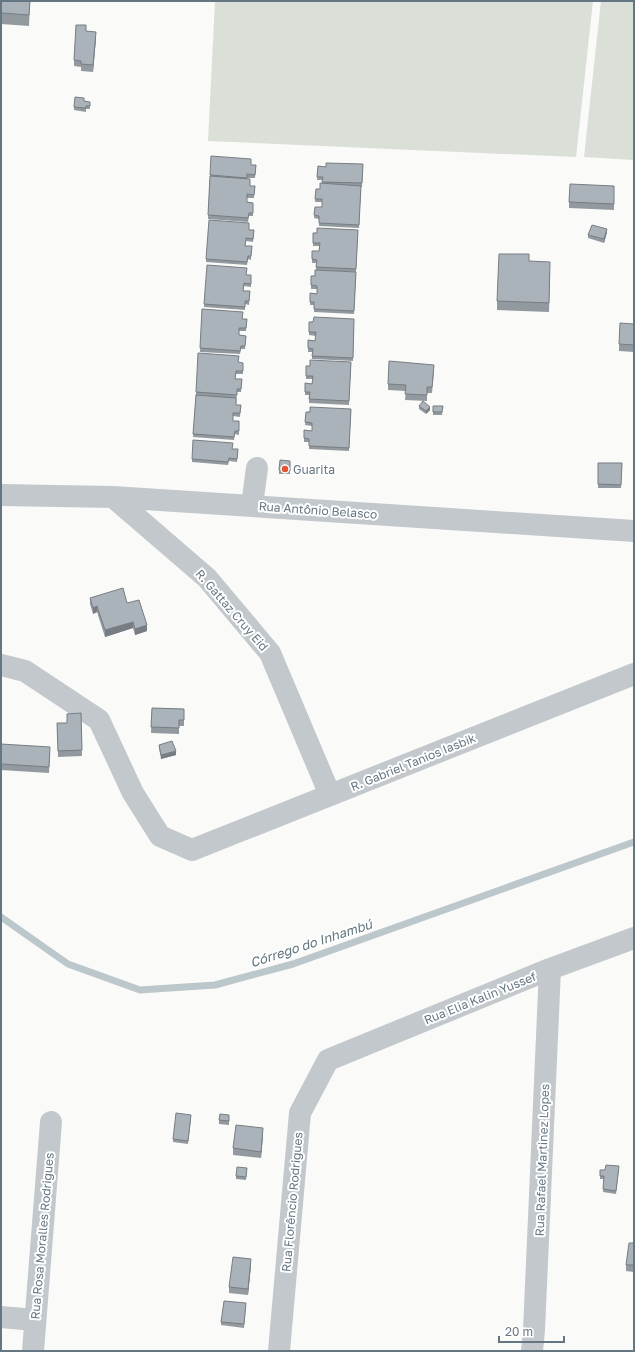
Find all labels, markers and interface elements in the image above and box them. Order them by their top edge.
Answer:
place label: Guarita [293,462,335,477]
marker: Guarita [280,464,290,474]
street label: Rua Antônio Belasco [258,498,378,522]
street label: R. Gattaz Cruy Eid [193,566,271,654]
street label: R. Gabriel Tanios Iasbik [348,730,478,794]
water label: Córrego do Inhambú [248,915,375,970]
street label: Rua Elia Kalin Yussef [422,968,539,1027]
street label: Rua Rafael Martinez Lopes [532,1083,552,1237]
street label: Rua Florêncio Rodrigues [278,1131,306,1273]
street label: Rua Rosa Moralles Rodrigues [27,1152,57,1320]
scale bar [499,1318,564,1344]
text: 20 m [505,1324,533,1339]

